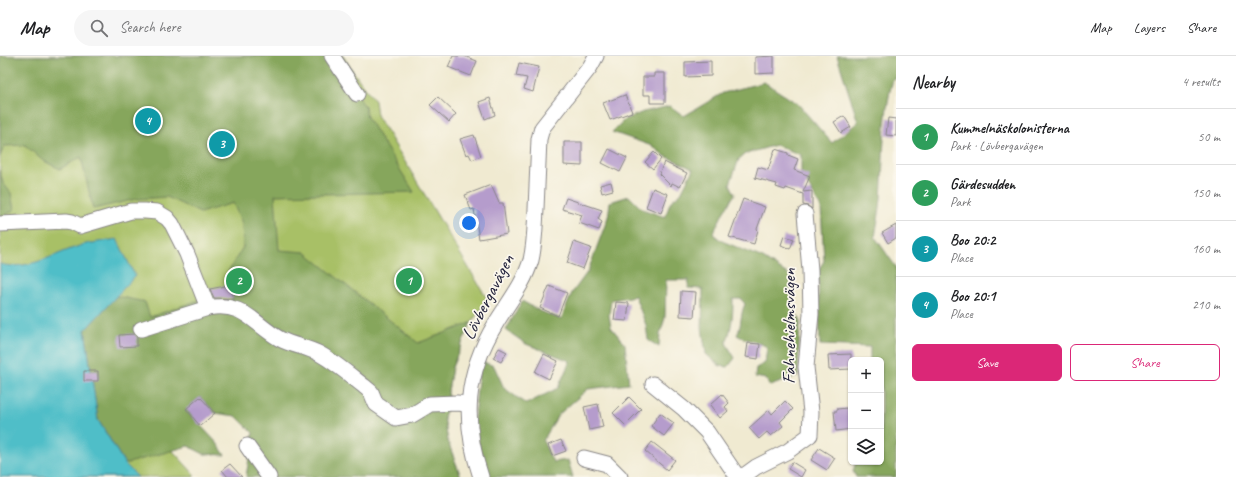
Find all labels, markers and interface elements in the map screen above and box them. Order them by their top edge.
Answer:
search box [74,10,354,46]
text: Map [20,16,50,40]
icon: search [88,17,110,39]
text: Search here [120,18,181,37]
text: Map [1090,19,1112,36]
text: Layers [1134,19,1165,36]
text: Share [1187,19,1216,36]
text: Nearby [912,72,955,93]
text: 4 results [1182,74,1220,90]
pin: 4 [135,106,161,136]
text: Kummelnäskolonisterna [950,119,1069,138]
pin: 3 [209,129,235,159]
text: 1 [922,129,928,145]
text: 50 m [1198,129,1220,145]
text: Park · Lövbergavägen [950,138,1043,154]
text: Gärdesudden [950,175,1015,194]
text: 2 [922,185,928,201]
text: 150 m [1192,185,1220,201]
text: Park [950,194,971,210]
your location [459,213,479,233]
text: Boo 20:2 [950,231,996,250]
text: 3 [922,241,928,257]
text: 160 m [1192,241,1220,257]
street label: Lövbergavägen [456,250,520,344]
text: Place [950,250,973,266]
pin: 2 [226,266,252,296]
pin: 1 [396,266,422,296]
street label: Fahnehielmsvägen [777,268,801,384]
text: Boo 20:1 [950,287,996,306]
text: 4 [922,297,928,313]
text: 210 m [1192,297,1220,313]
text: Place [950,306,973,322]
button: Save [912,344,1062,381]
button: Share [1070,344,1220,381]
map controls [848,357,884,465]
button: + [848,357,884,393]
button: − [848,393,884,429]
button: layers [848,429,884,465]

